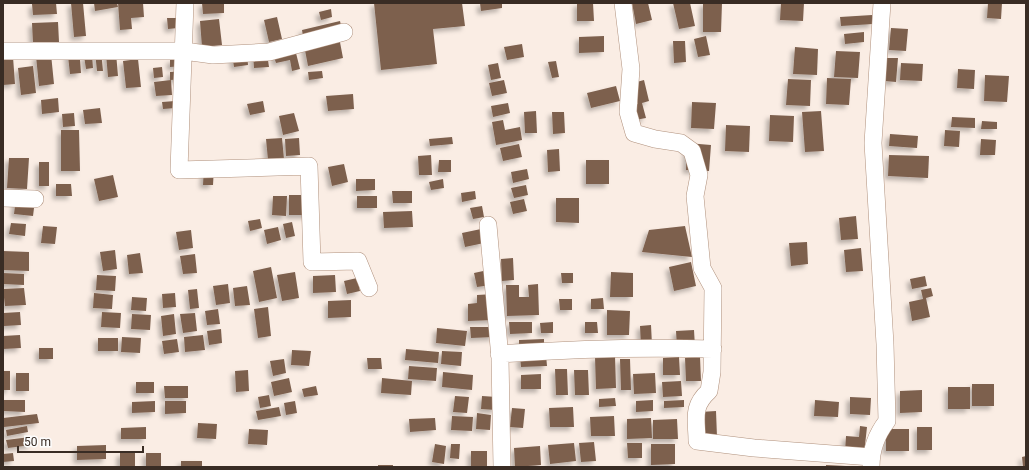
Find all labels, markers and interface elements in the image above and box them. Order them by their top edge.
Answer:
scale bar [18,428,143,454]
text: 50 m [24,435,51,449]

